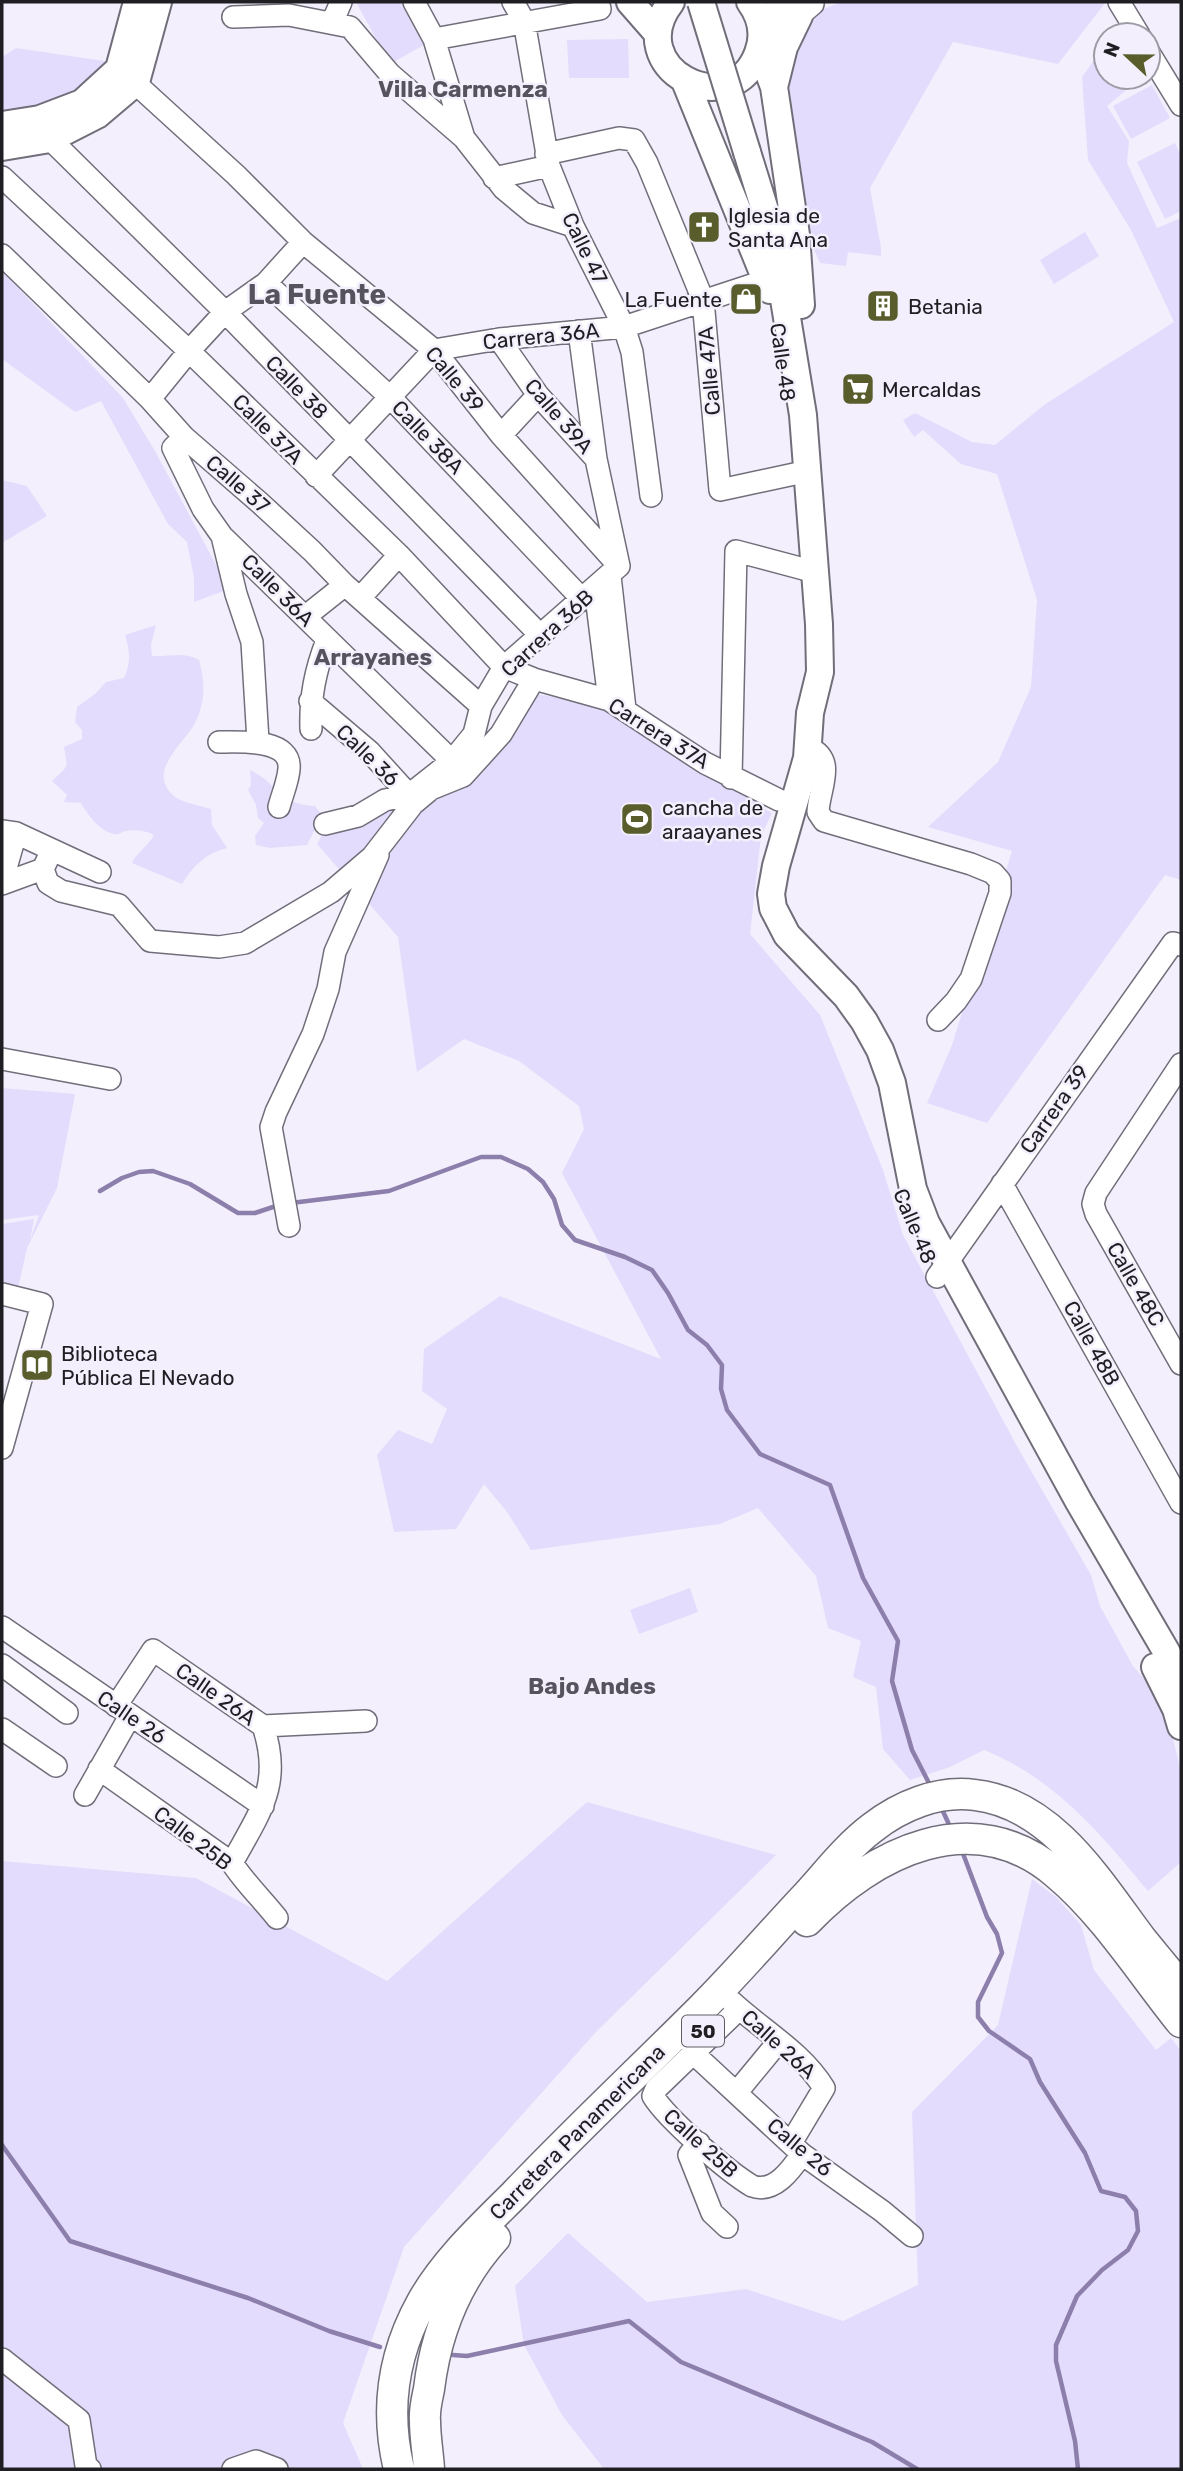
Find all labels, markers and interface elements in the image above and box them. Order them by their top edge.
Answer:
north arrow [1092,21,1162,91]
text: N [1098,39,1125,60]
district label: Villa Carmenza [378,75,548,103]
place label: Iglesia de Santa Ana [728,203,828,252]
street label: Calle 47 [557,208,613,288]
church icon: Iglesia de Santa Ana [685,208,723,246]
district label: La Fuente [248,278,386,311]
shop icon: La Fuente [727,280,765,318]
place label: La Fuente [624,287,722,312]
building icon: Betania [864,287,902,325]
place label: Betania [908,294,983,319]
street label: Carrera 36A [482,317,600,355]
street label: Calle 48 [765,321,801,403]
street label: Calle 47A [693,326,725,416]
street label: Calle 39 [420,341,490,417]
street label: Calle 38 [261,350,333,424]
supermarket icon: Mercaldas [839,370,877,408]
street label: Calle 39A [520,373,598,459]
place label: Mercaldas [882,377,981,402]
street label: Calle 37A [228,389,308,469]
street label: Calle 38A [387,395,469,479]
street label: Calle 37 [201,450,275,519]
street label: Calle 36A [237,549,319,631]
street label: Carrera 36B [496,584,598,682]
district label: Arrayanes [314,643,432,671]
street label: Carrera 37A [604,692,714,774]
street label: Calle 36 [331,719,405,791]
place label: cancha de araayanes [662,795,763,844]
sports icon: cancha de araayanes [618,800,656,838]
street label: Carrera 39 [1014,1060,1094,1158]
street label: Calle 48 [888,1185,942,1267]
street label: Calle 48C [1102,1237,1170,1331]
street label: Calle 48B [1058,1296,1126,1390]
place label: Biblioteca Pública El Nevado [61,1341,234,1390]
library icon: Biblioteca Pública El Nevado [18,1346,56,1384]
street label: Calle 26A [171,1657,261,1731]
district label: Bajo Andes [528,1672,656,1700]
street label: Calle 26 [93,1685,171,1749]
street label: Calle 25B [149,1800,237,1876]
street label: Calle 26A [737,2004,821,2084]
road number: 50 [682,2016,724,2047]
street label: Carretera Panamericana [484,2039,670,2225]
street label: Calle 25B [659,2103,743,2183]
street label: Calle 26 [762,2112,838,2182]

